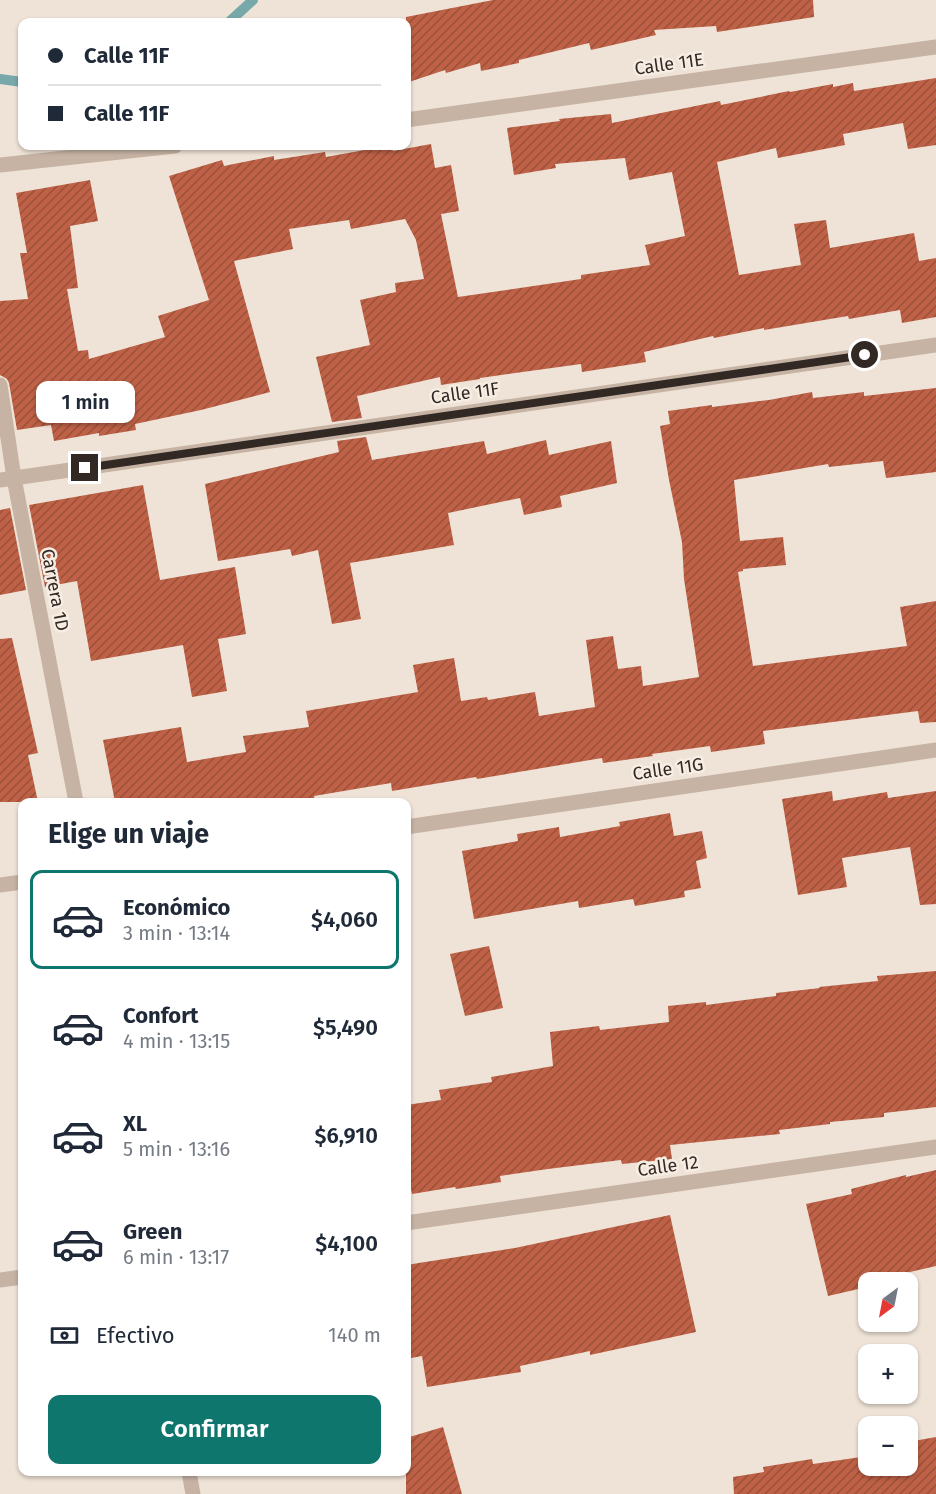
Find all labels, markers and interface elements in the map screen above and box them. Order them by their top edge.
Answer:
text: Calle 11F [84,42,169,69]
street label: Calle 11E [633,48,705,80]
text: Calle 11F [84,100,169,127]
route start [851,341,878,368]
street label: Calle 11F [429,377,501,409]
callout: 1 min [36,381,134,423]
text: 1 min [61,390,110,414]
route end [71,454,98,481]
street label: Carrera 1D [36,547,74,633]
street label: Calle 11G [631,753,705,785]
text: Elige un viaje [48,818,209,850]
icon: car [51,893,105,947]
text: Económico [123,894,230,921]
text: $4,060 [311,906,378,933]
text: 3 min · 13:14 [123,921,230,945]
icon: car [51,1001,105,1055]
text: Confort [123,1002,199,1029]
text: $5,490 [313,1014,378,1041]
text: 4 min · 13:15 [123,1029,230,1053]
icon: car [51,1109,105,1163]
text: XL [123,1110,147,1137]
text: $6,910 [315,1122,378,1149]
text: 5 min · 13:16 [123,1137,230,1161]
street label: Calle 12 [636,1151,700,1181]
icon: car [51,1217,105,1271]
text: Green [123,1218,182,1245]
text: $4,100 [315,1230,378,1257]
text: 6 min · 13:17 [123,1245,229,1269]
north arrow [858,1272,918,1332]
map controls [858,1272,918,1476]
icon: cash [48,1319,81,1352]
text: Efectivo [96,1322,175,1349]
text: 140 m [328,1323,381,1347]
button: + [858,1344,918,1404]
button: Confirmar [48,1395,381,1464]
button: − [858,1416,918,1476]

